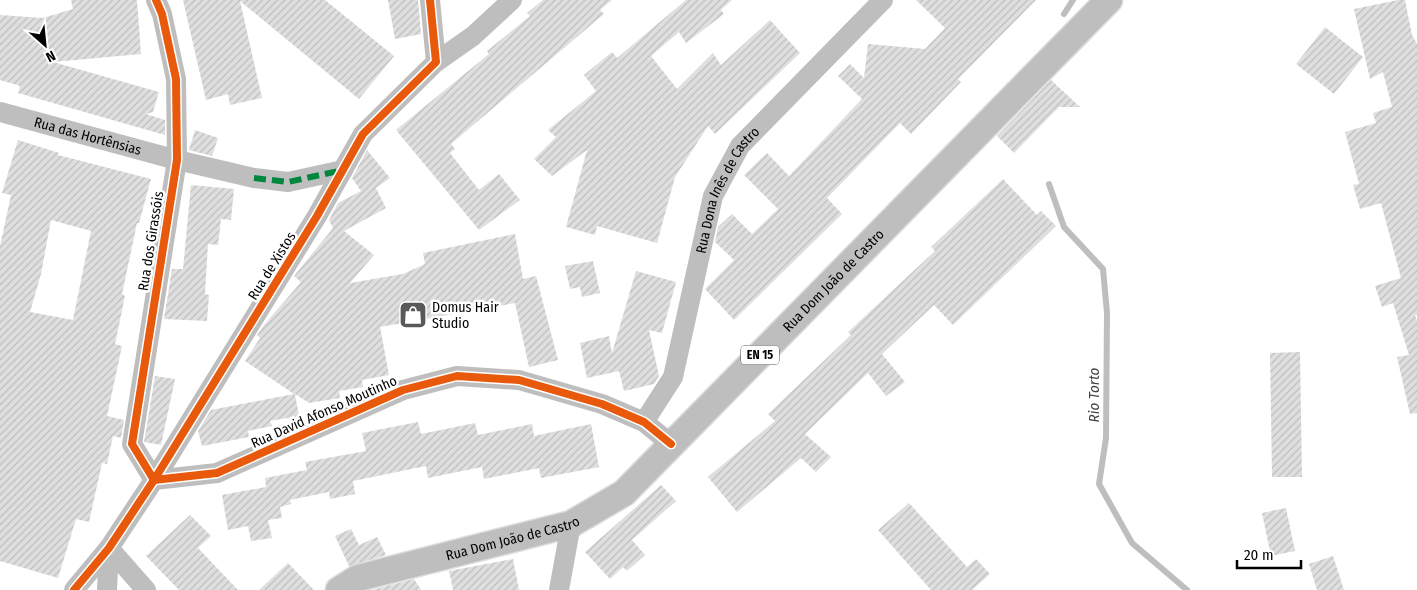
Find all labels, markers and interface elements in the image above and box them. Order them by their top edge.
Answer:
north arrow [20,20,70,70]
text: N [43,47,58,66]
street label: Rua das Hortênsias [32,113,143,158]
street label: Rua Dona Inês de Castro [692,123,763,255]
street label: Rua dos Girassóis [135,190,167,292]
street label: Rua Dom João de Castro [779,225,887,335]
street label: Rua de Xistos [244,229,300,303]
place label: Domus Hair Studio [432,299,499,332]
shop icon: Domus Hair Studio [398,300,428,330]
road number: EN 15 [741,346,779,364]
water label: Rio Torto [1085,367,1103,422]
street label: Rua David Afonso Moutinho [248,372,400,452]
street label: Rua Dom João de Castro [444,512,583,564]
scale bar [1237,538,1301,570]
text: 20 m [1244,546,1274,564]

